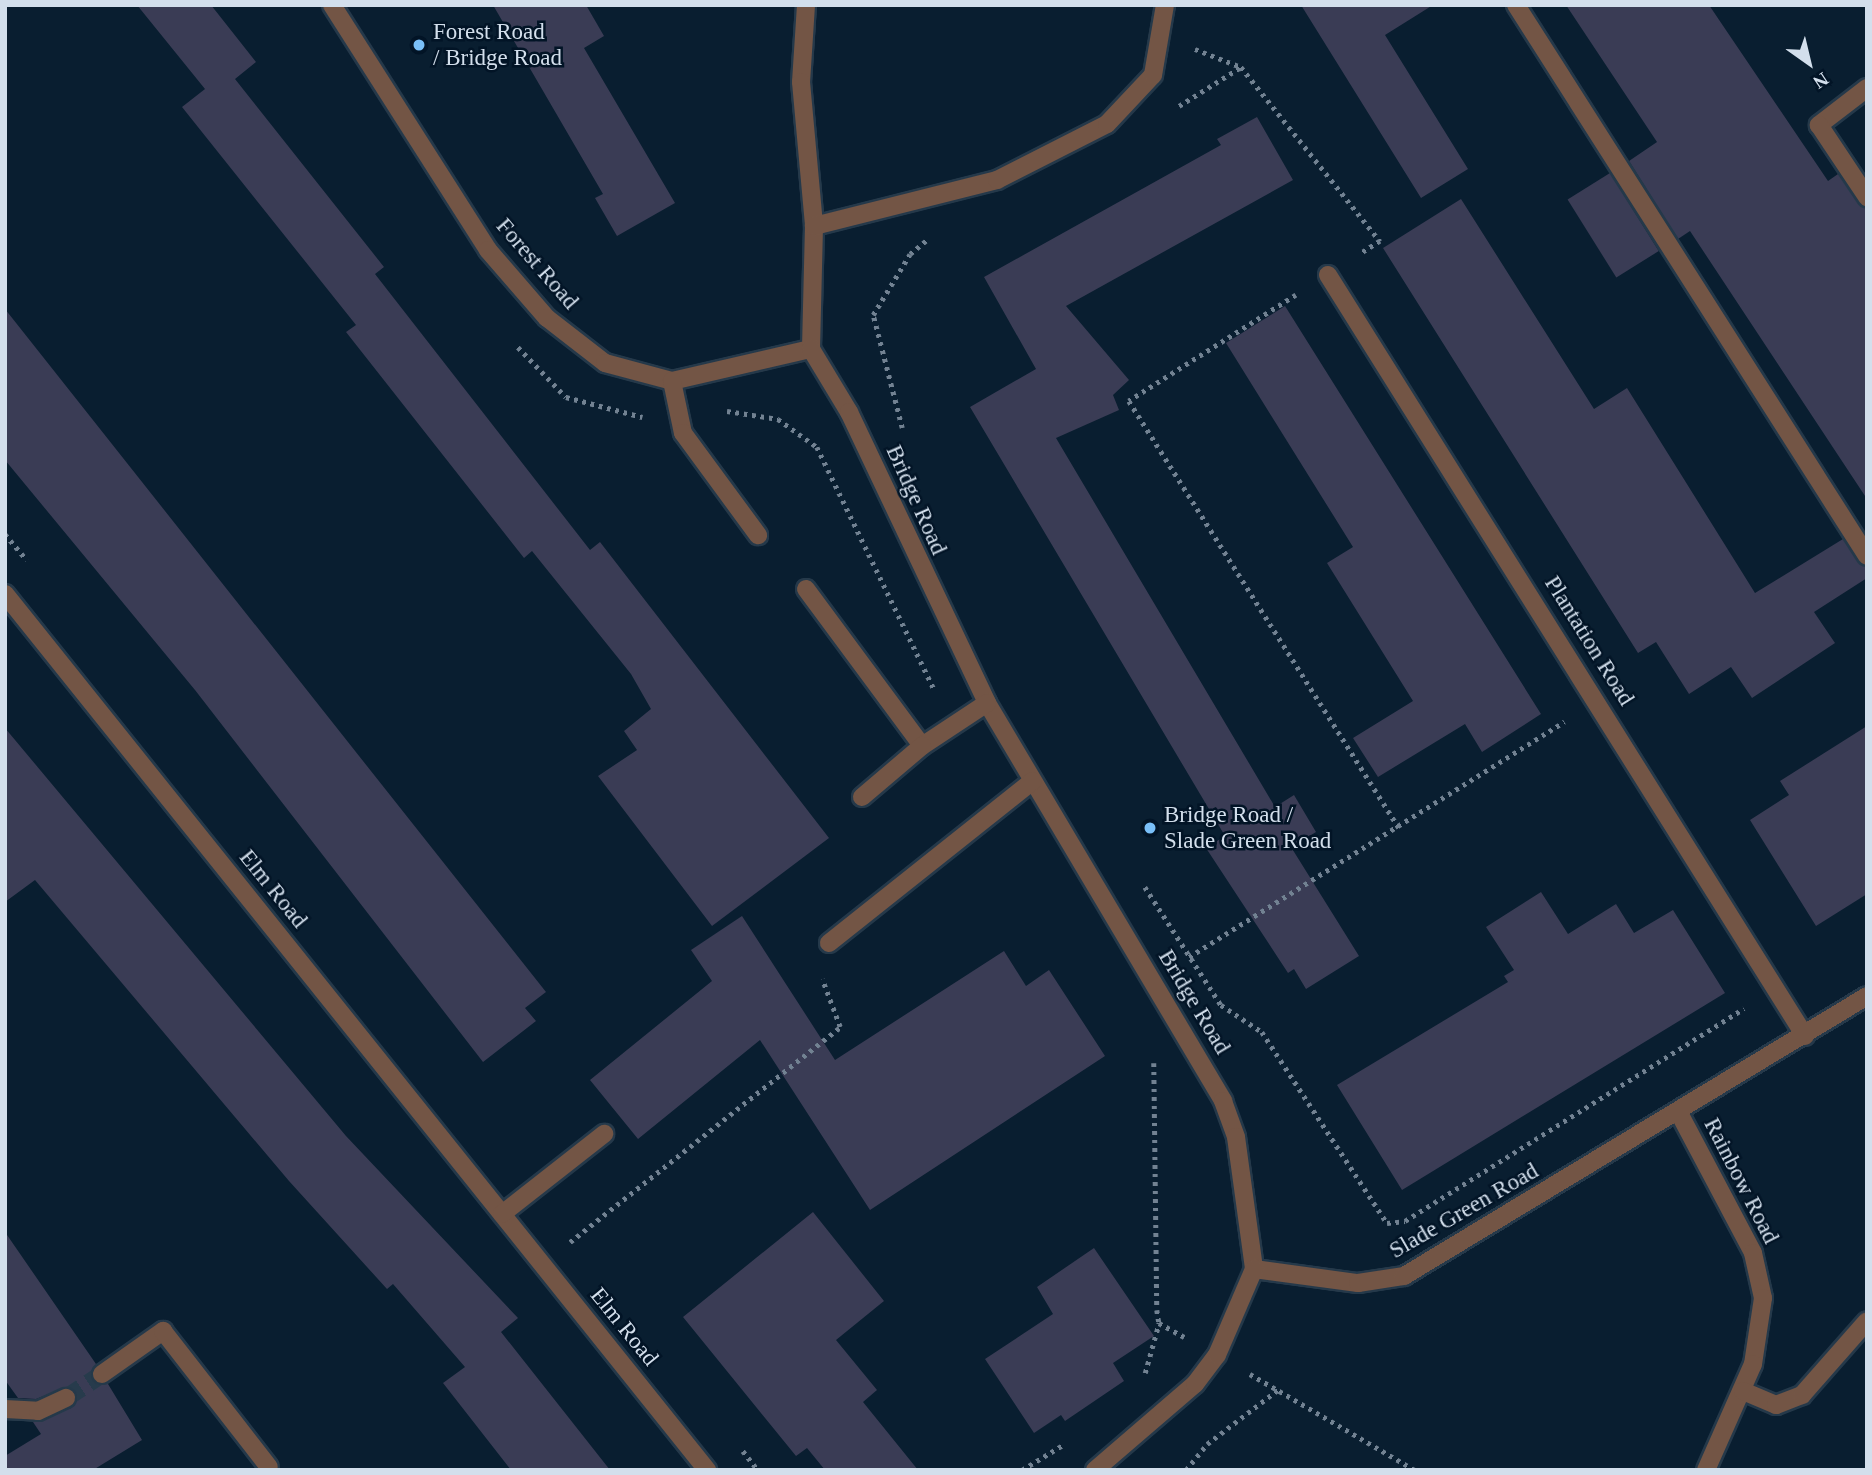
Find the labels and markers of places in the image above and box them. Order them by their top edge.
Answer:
place label: Forest Road / Bridge Road [433,18,562,72]
marker: Forest Road / Bridge Road [411,37,427,53]
place label: Bridge Road / Slade Green Road [1164,801,1331,855]
marker: Bridge Road / Slade Green Road [1142,820,1158,836]

